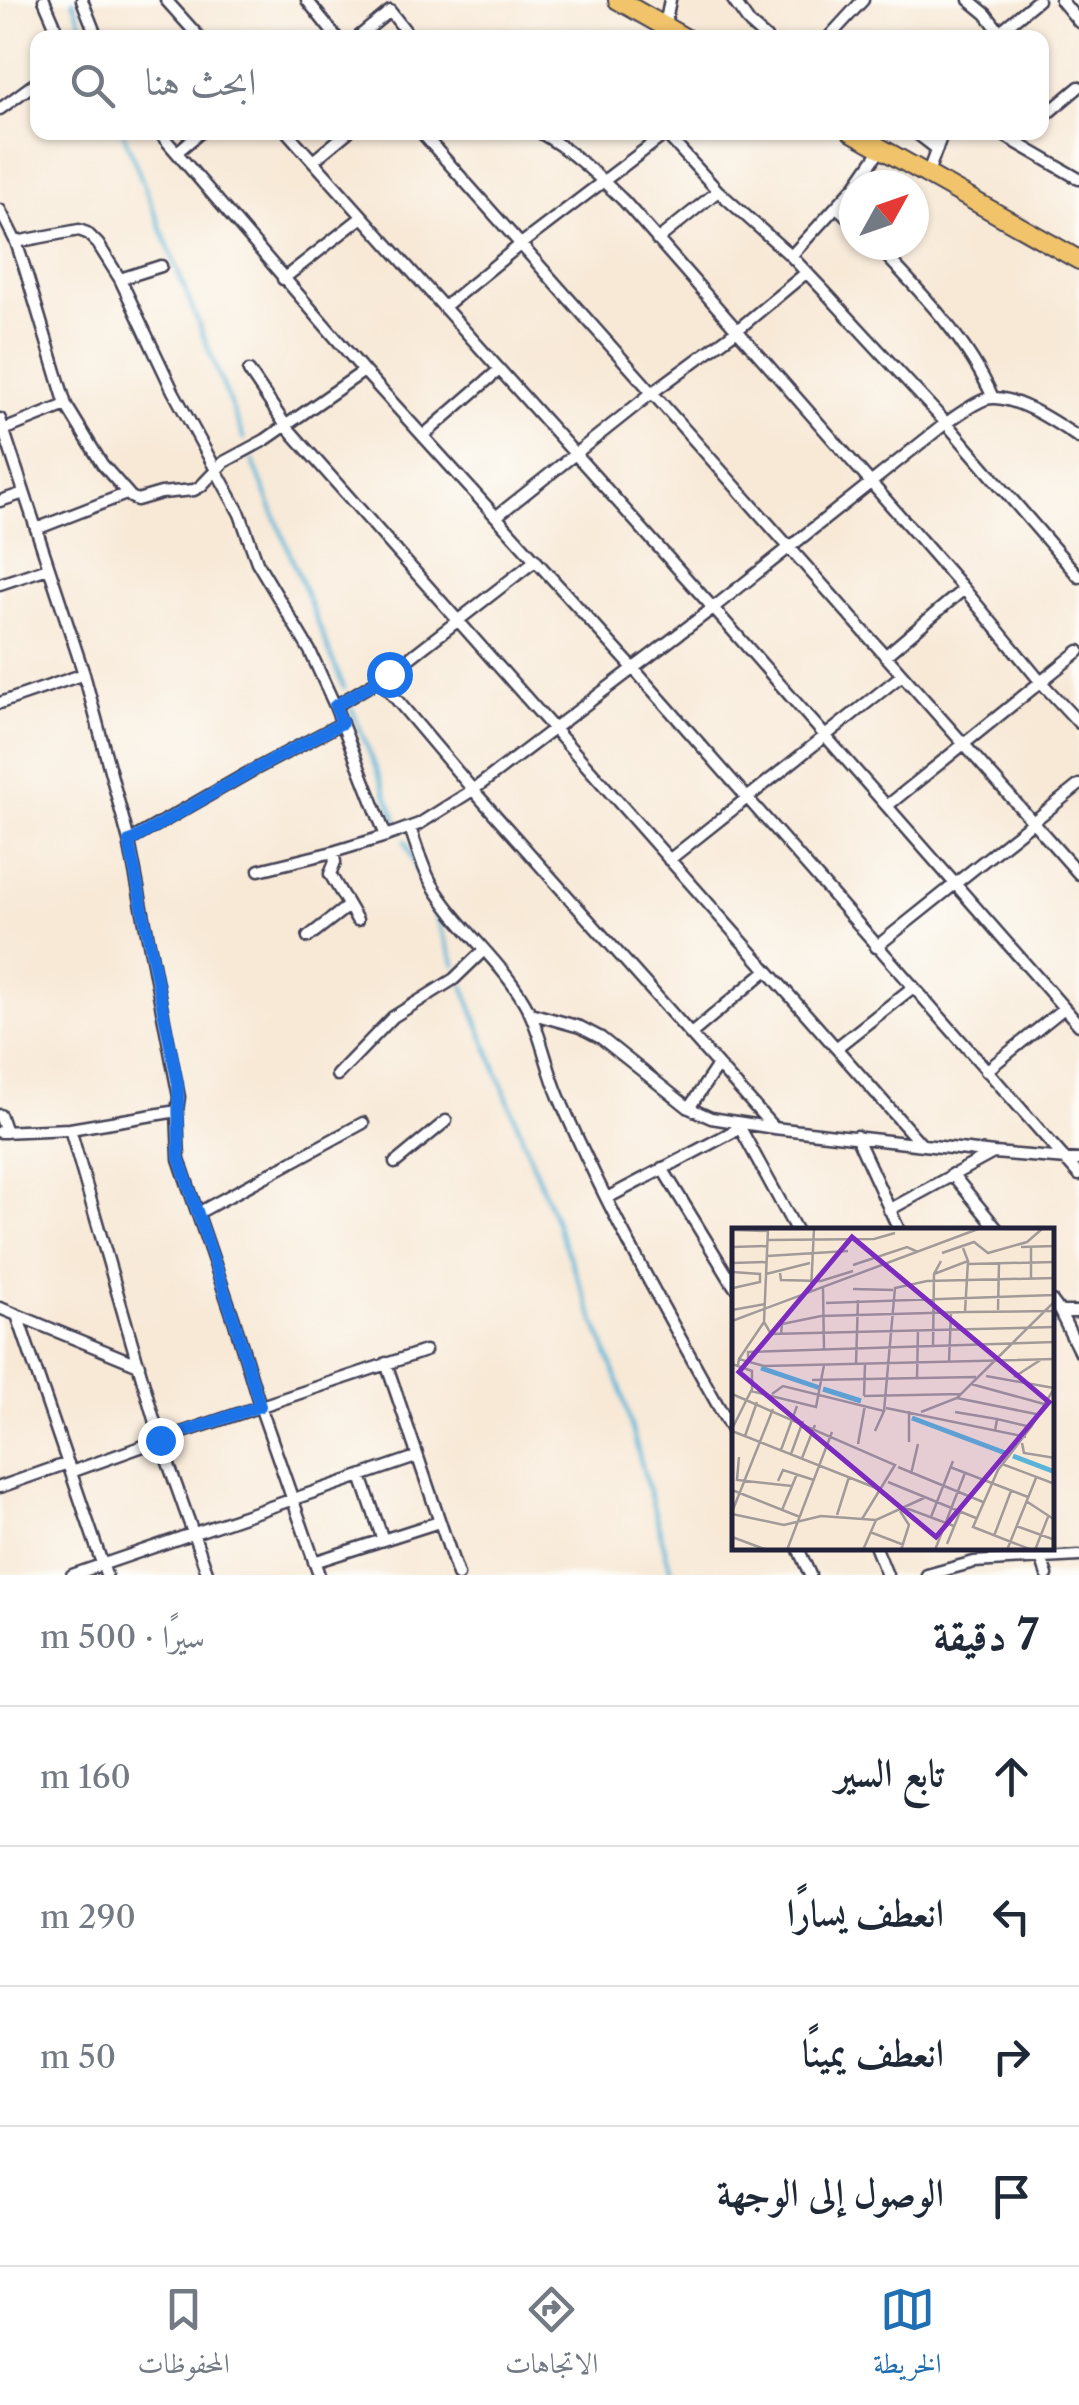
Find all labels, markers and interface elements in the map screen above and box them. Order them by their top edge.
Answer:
search box [30,30,1049,140]
icon: search [65,58,120,113]
text: ابحث هنا [145,58,256,105]
north arrow [839,170,929,260]
route start [367,652,413,698]
inset map [732,1228,1054,1550]
route end [138,1418,184,1464]
text: 7 دقيقة [933,1609,1039,1661]
text: سيرًا · 500 m [40,1617,205,1656]
text: تابع السير [835,1749,944,1796]
icon: ahead [984,1749,1039,1804]
text: 160 m [40,1757,131,1796]
text: انعطف يسارًا [787,1889,944,1936]
icon: left [984,1889,1039,1944]
text: 290 m [40,1897,136,1936]
text: انعطف يمينًا [802,2029,944,2076]
icon: right [984,2029,1039,2084]
text: 50 m [40,2037,116,2076]
text: الوصول إلى الوجهة [717,2169,944,2216]
icon: arrive [984,2169,1039,2224]
tab: المحفوظات [138,2282,230,2391]
tab: الاتجاهات [505,2282,598,2391]
tab: الخريطة [873,2282,941,2391]

